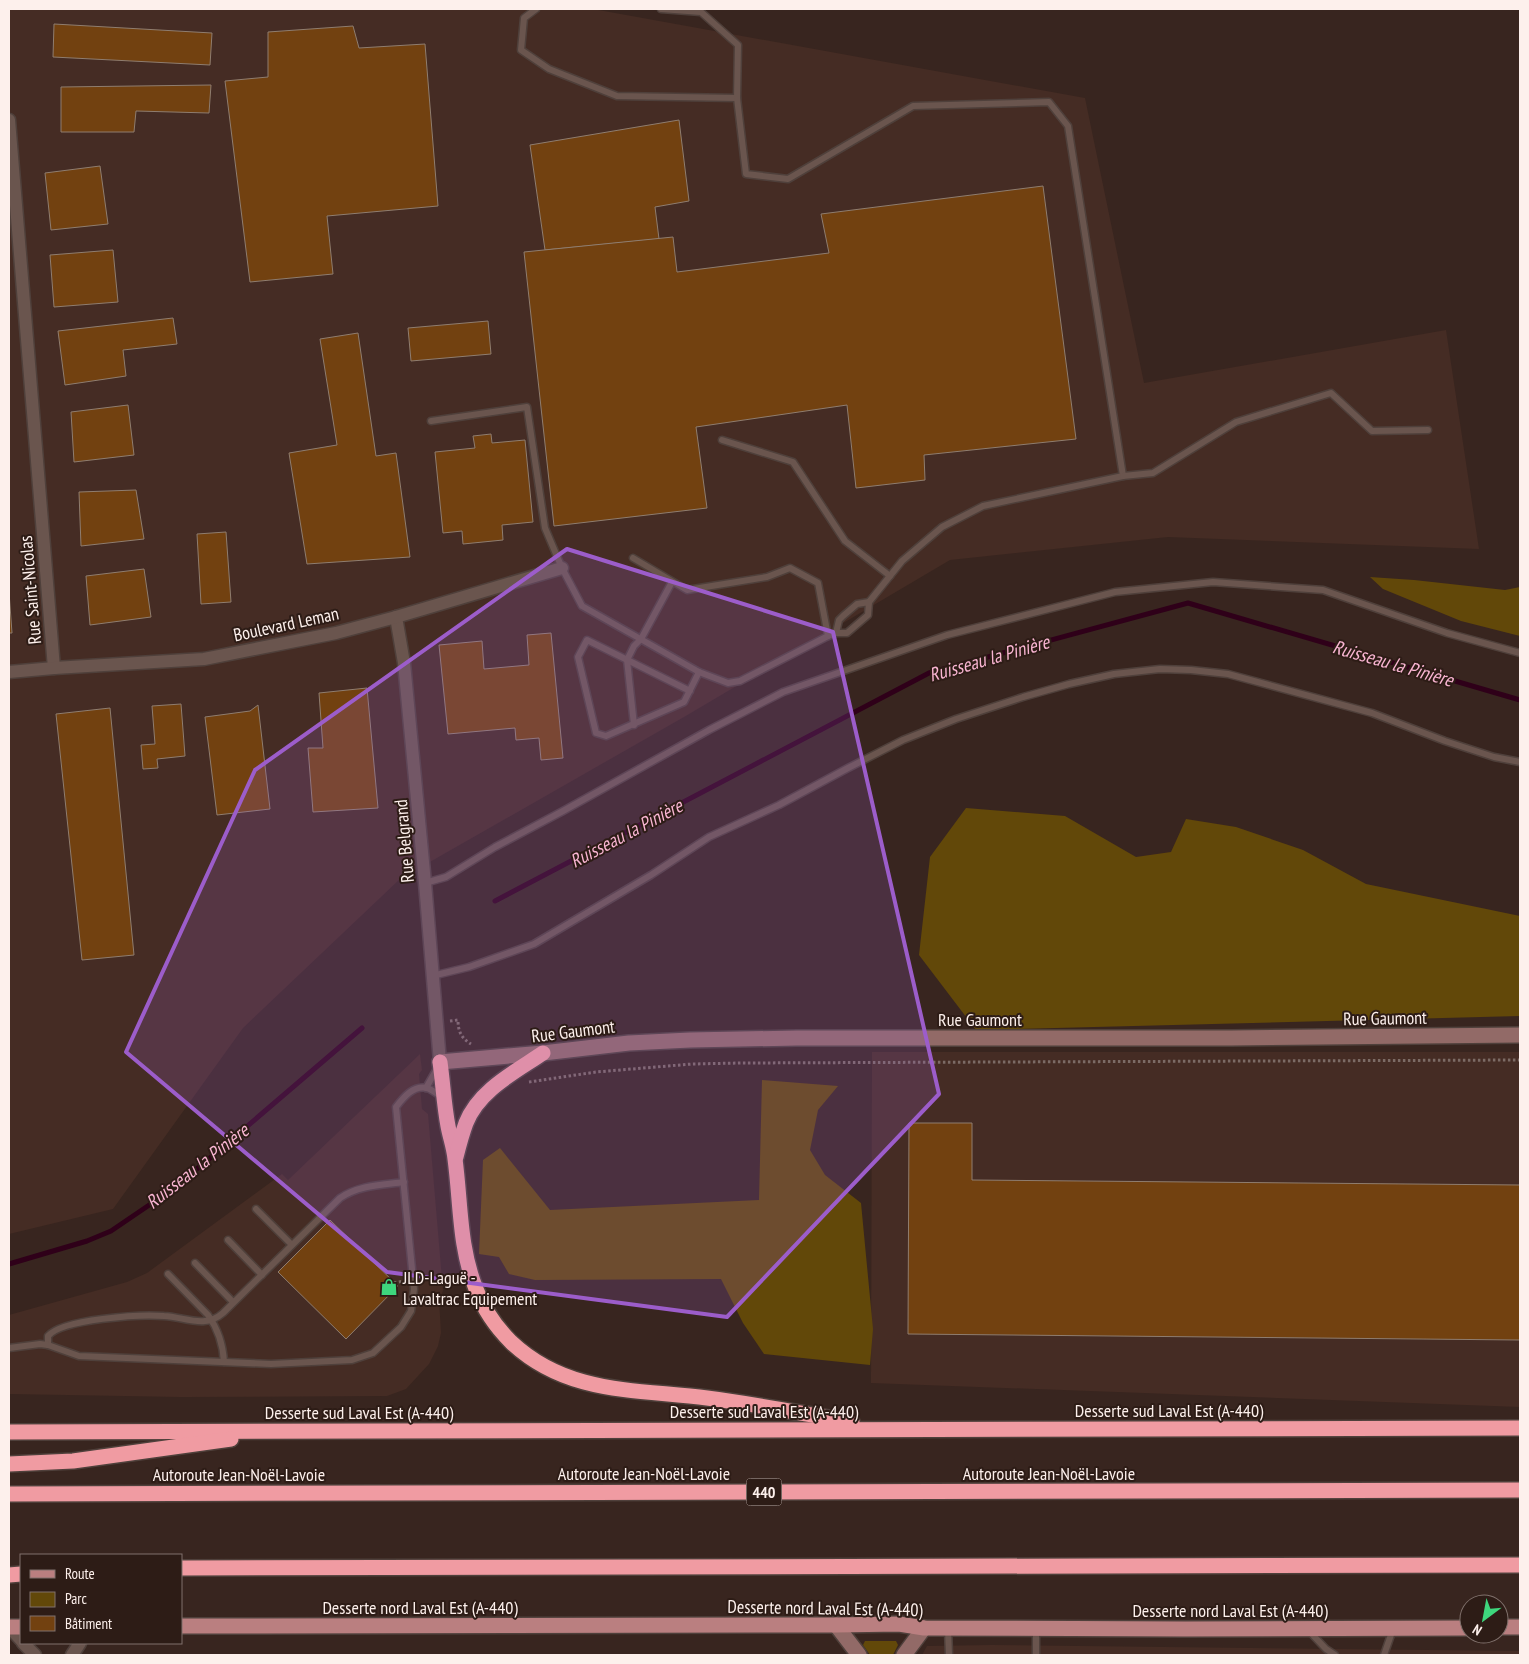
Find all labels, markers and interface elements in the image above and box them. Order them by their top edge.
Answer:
street label: Rue Saint-Nicolas [14,535,46,645]
street label: Boulevard Leman [231,602,341,646]
water label: Ruisseau la Pinière [926,629,1053,687]
water label: Ruisseau la Pinière [1330,634,1457,692]
water label: Ruisseau la Pinière [566,793,687,873]
street label: Rue Belgrand [389,798,419,884]
street label: Rue Gaumont [1343,1006,1427,1030]
street label: Rue Gaumont [938,1008,1022,1031]
street label: Rue Gaumont [530,1014,616,1048]
water label: Ruisseau la Pinière [141,1118,254,1214]
place label: JLD-Laguë - Lavaltrac Equipement [402,1266,537,1310]
shop icon: JLD-Laguë - Lavaltrac Equipement [379,1277,399,1297]
street label: Desserte sud Laval Est (A-440) [1075,1399,1264,1422]
street label: Desserte sud Laval Est (A-440) [670,1400,859,1423]
street label: Desserte sud Laval Est (A-440) [265,1401,454,1424]
street label: Autoroute Jean-Noël-Lavoie [558,1462,730,1485]
street label: Autoroute Jean-Noël-Lavoie [963,1462,1135,1485]
street label: Autoroute Jean-Noël-Lavoie [153,1463,325,1486]
road number: 440 [746,1478,782,1505]
legend [20,1554,182,1644]
text: Route [65,1564,95,1583]
text: Parc [65,1589,87,1608]
north arrow [1459,1594,1509,1644]
street label: Desserte nord Laval Est (A-440) [727,1595,924,1621]
street label: Desserte nord Laval Est (A-440) [322,1596,518,1619]
street label: Desserte nord Laval Est (A-440) [1132,1599,1328,1622]
text: Bâtiment [65,1614,112,1633]
text: N [1469,1620,1485,1640]

